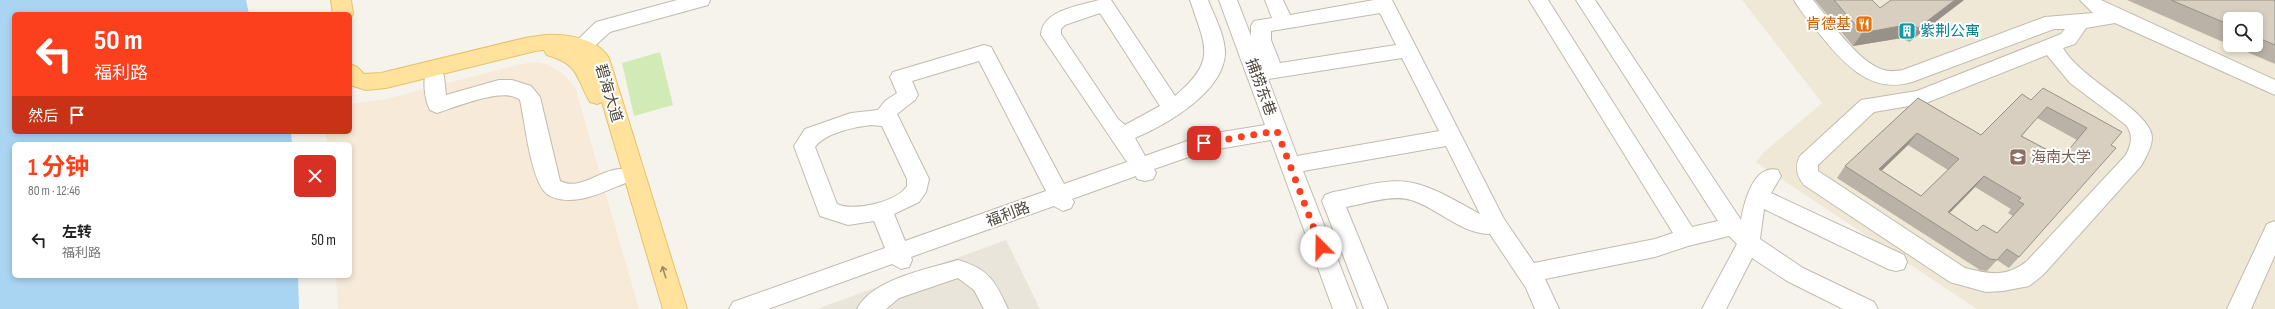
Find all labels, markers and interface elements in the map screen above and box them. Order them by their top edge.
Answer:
map controls [2223,12,2263,52]
button: search [2223,12,2263,52]
restaurant icon: 肯德基 [1854,14,1874,34]
place label: 肯德基 [1806,15,1851,34]
building icon: 紫荆公寓 [1897,21,1917,41]
place label: 紫荆公寓 [1920,22,1980,41]
text: 50 m [94,24,143,57]
icon: left [28,28,80,80]
street label: 捕捞东巷 [1241,56,1280,119]
street label: 碧海大道 [591,62,626,125]
text: 福利路 [94,63,148,84]
icon: arrive [66,104,88,126]
text: 然后 [28,107,58,126]
pin [1187,126,1221,160]
icon: arrive [1193,132,1215,154]
school or university icon: 海南大学 [2008,147,2028,167]
place label: 海南大学 [2031,148,2091,167]
text: 1 分钟 [28,153,89,182]
button: close [294,155,336,197]
text: 80 m · 12:46 [28,183,80,199]
street label: 福利路 [984,198,1033,231]
text: 左转 [62,223,92,242]
position arrow [1300,226,1342,268]
icon: left [28,229,50,251]
text: 50 m [311,231,336,250]
text: 福利路 [62,245,101,261]
one-way arrow [660,265,667,278]

